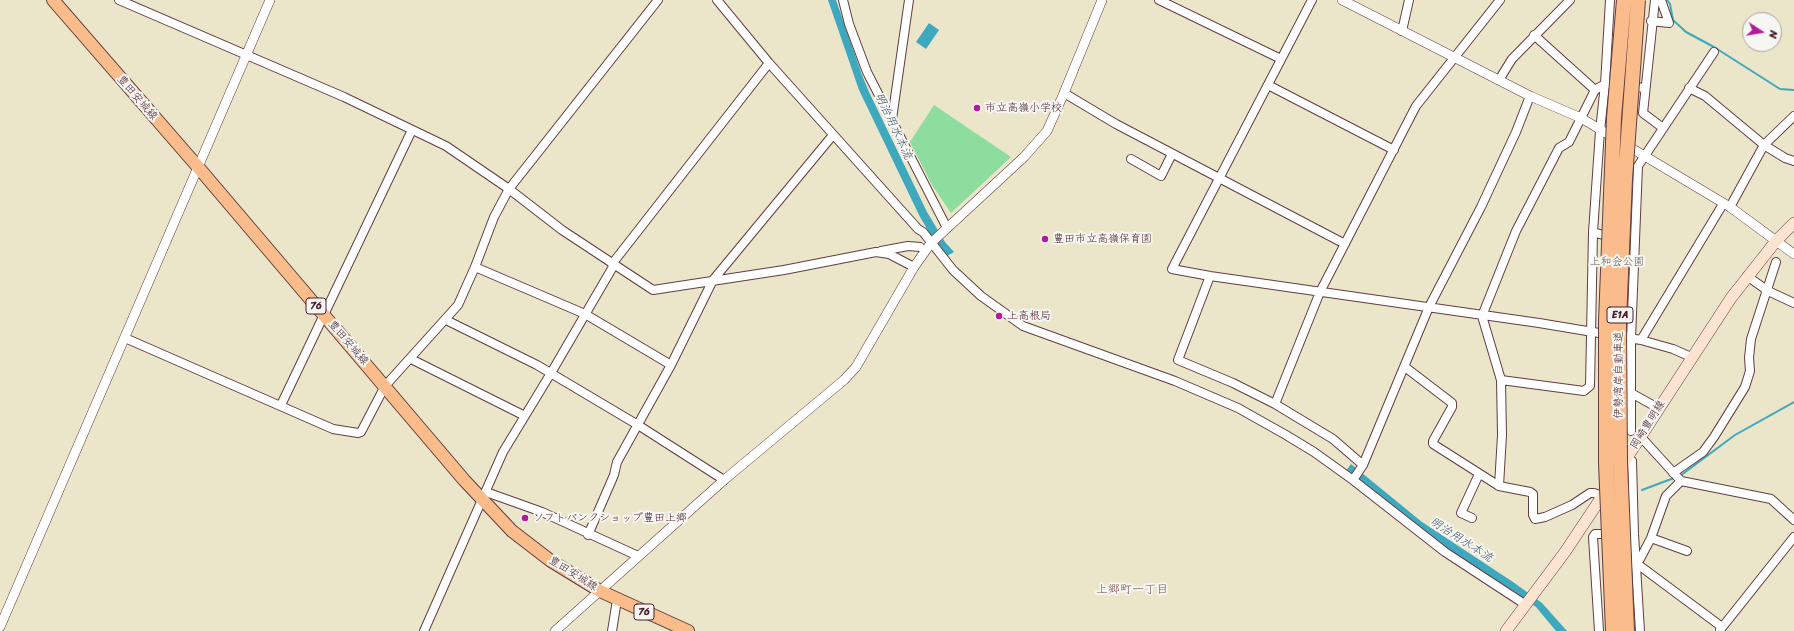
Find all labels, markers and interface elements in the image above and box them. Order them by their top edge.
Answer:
north arrow [1742,12,1782,52]
text: N [1763,29,1783,40]
street label: 豊田安城線 [114,73,160,123]
water label: 明治用水本流 [871,90,915,162]
place label: 市立高嶺小学校 [985,101,1062,115]
marker: 市立高嶺小学校 [972,103,982,113]
place label: 豊田市立高嶺保育園 [1053,232,1152,246]
marker: 豊田市立高嶺保育園 [1040,234,1050,244]
park label: 上和会公園 [1590,255,1644,269]
road number: 76 [306,298,326,314]
road number: E1A [1607,307,1633,323]
place label: 上高根局 [1007,309,1051,323]
marker: 上高根局 [994,311,1004,321]
street label: 豊田安城線 [325,318,371,368]
street label: 伊勢湾岸自動車道 [1612,331,1626,419]
street label: 岡崎豊明線 [1628,398,1668,452]
place label: ソフトバンクショップ豊田上郷 [533,511,687,525]
marker: ソフトバンクショップ豊田上郷 [520,513,530,523]
water label: 明治用水本流 [1427,514,1495,566]
street label: 豊田安城線 [546,554,600,594]
district label: 上郷町一丁目 [1096,583,1168,597]
road number: 76 [634,604,654,620]

